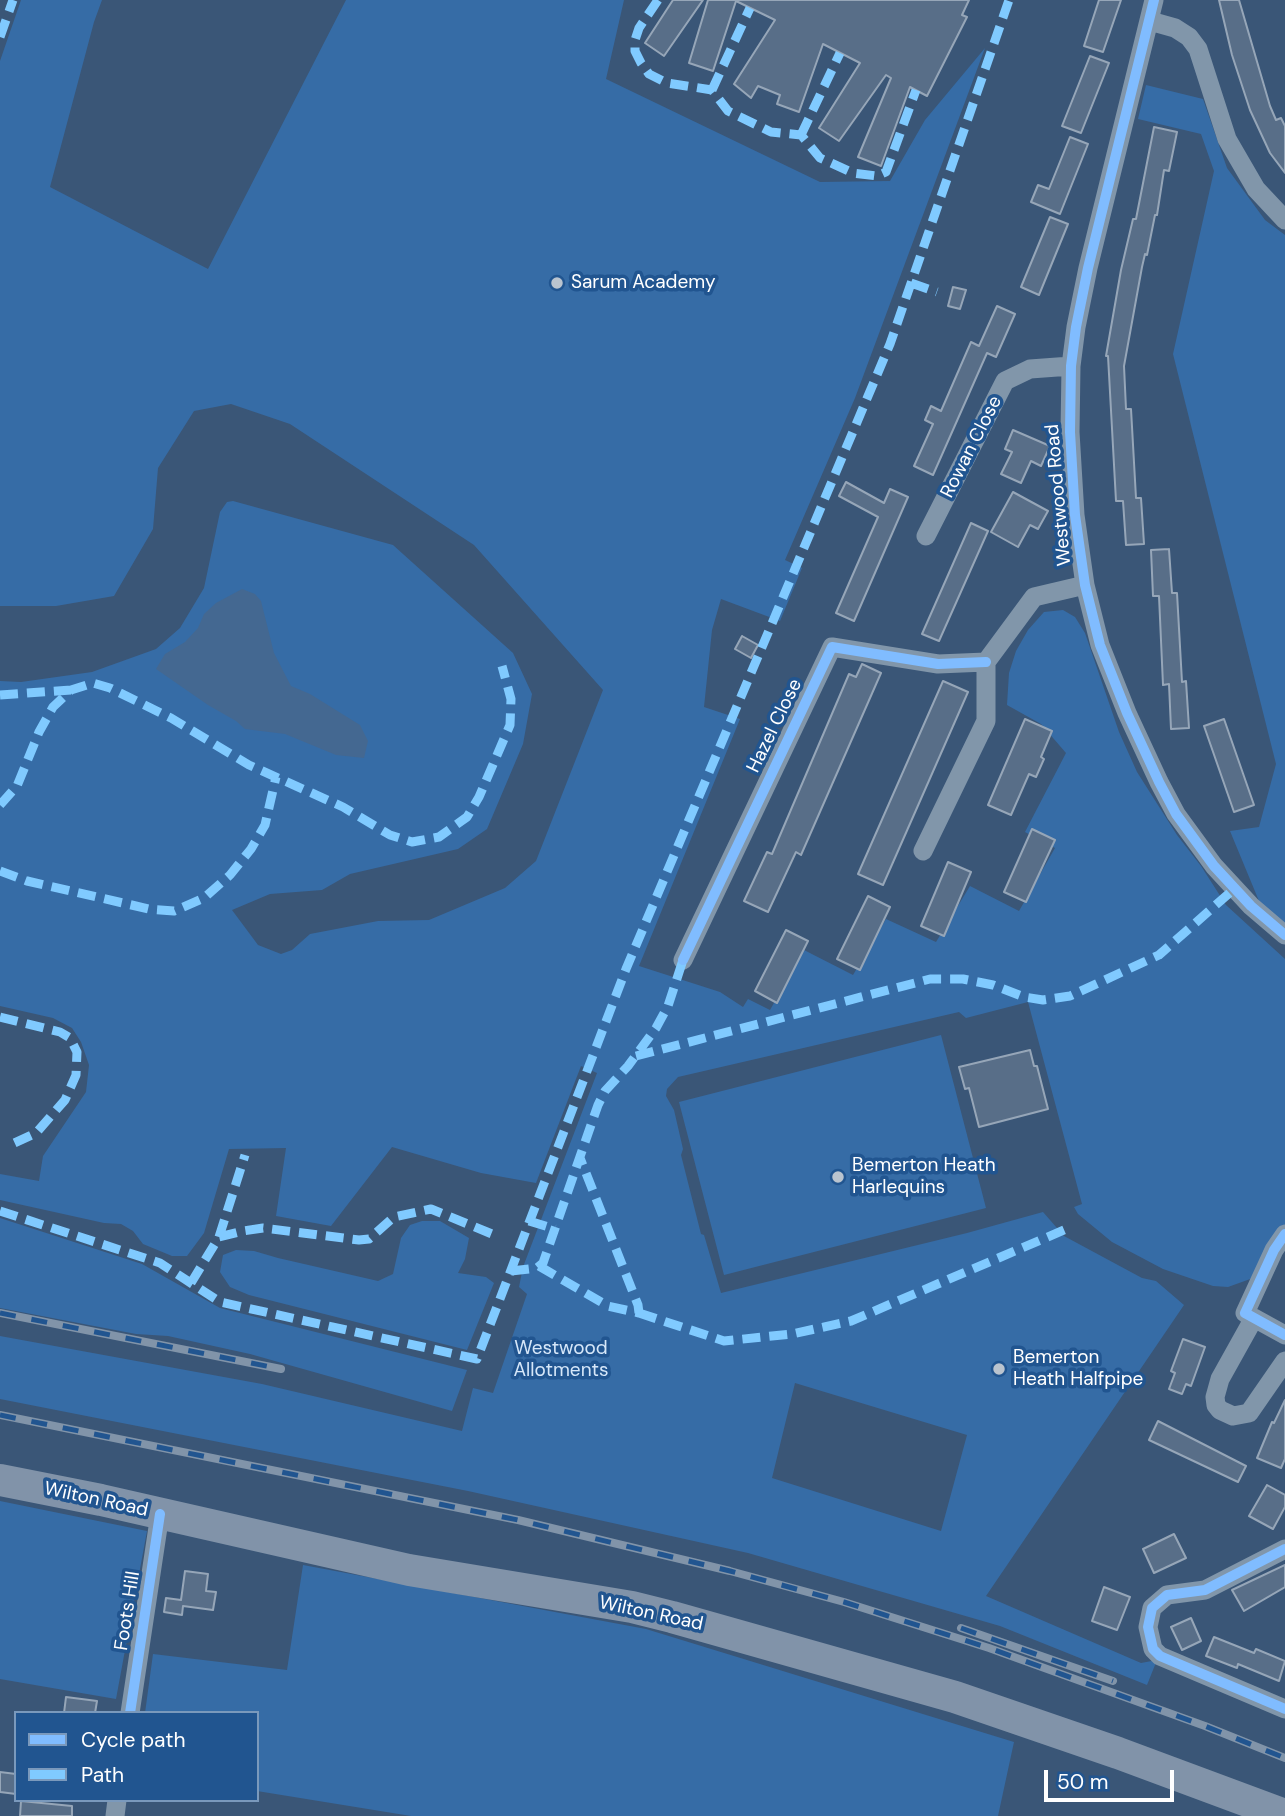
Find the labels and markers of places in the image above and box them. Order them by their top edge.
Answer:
place label: Sarum Academy [571,272,715,294]
marker: Sarum Academy [549,275,565,291]
place label: Bemerton Heath Harlequins [852,1155,996,1199]
marker: Bemerton Heath Harlequins [830,1169,846,1185]
place label: Bemerton Heath Halfpipe [1013,1347,1143,1391]
marker: Bemerton Heath Halfpipe [991,1361,1007,1377]

